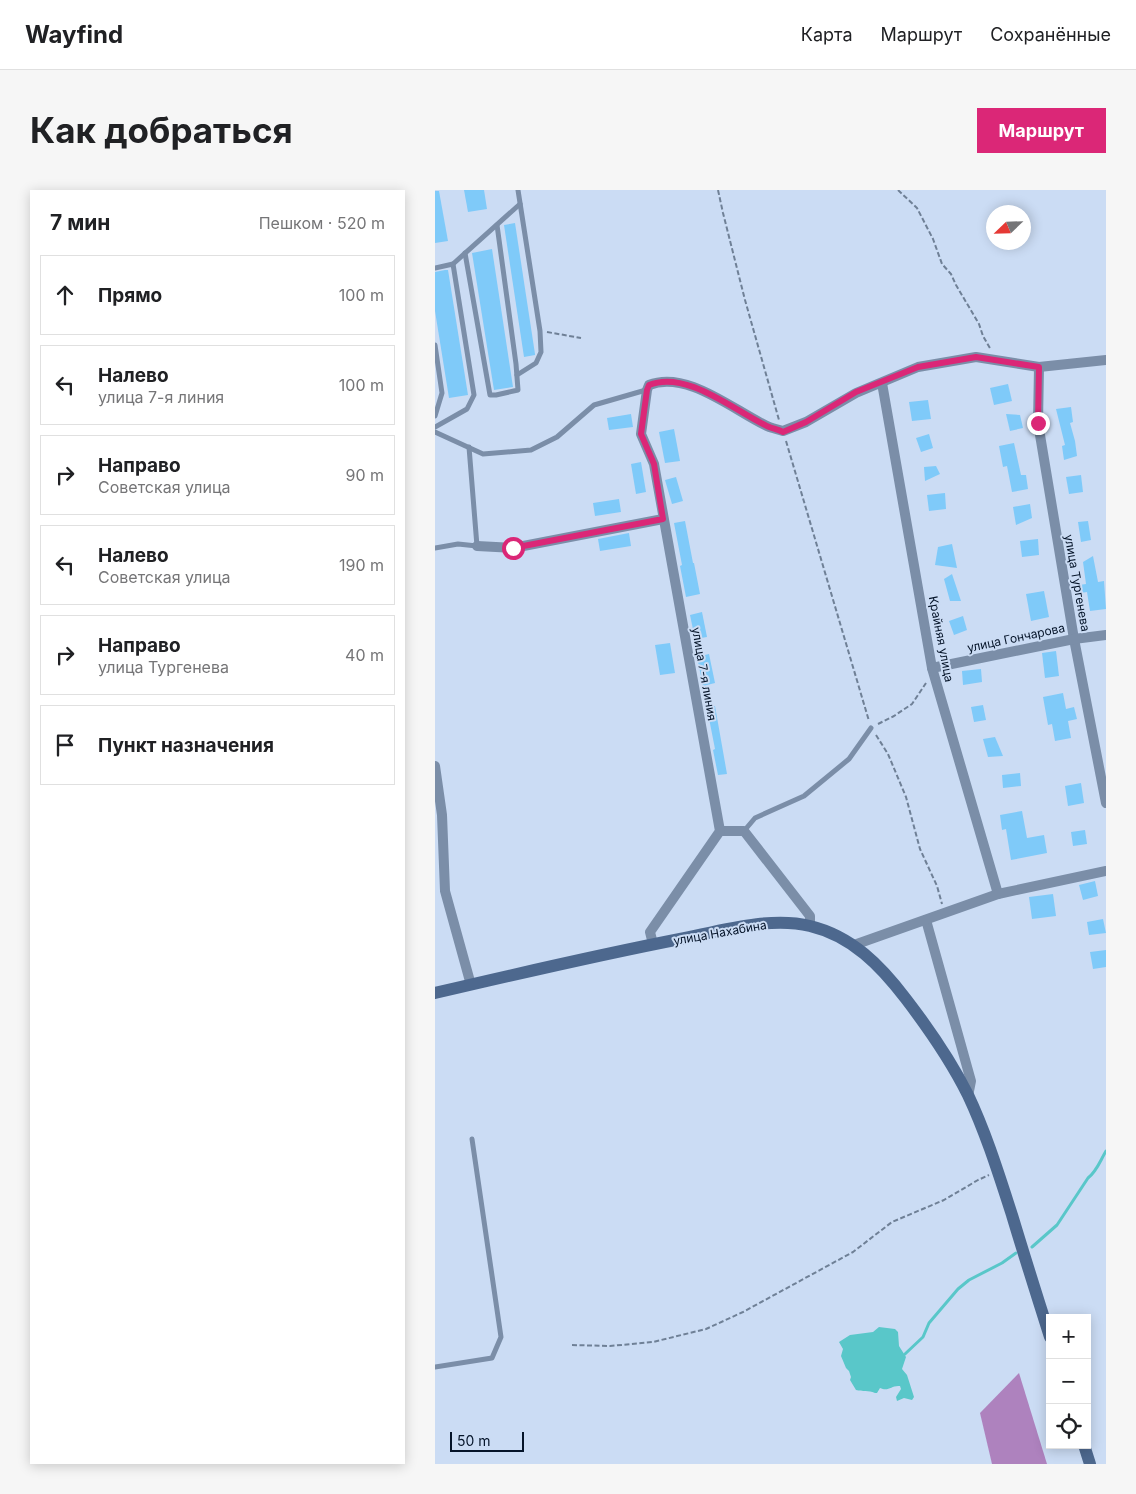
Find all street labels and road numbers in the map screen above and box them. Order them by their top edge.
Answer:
street label: улица Тургенева [1062,533,1093,633]
street label: Крайняя улица [926,595,957,683]
street label: улица Гончарова [966,620,1066,655]
street label: улица 7-я линия [689,626,720,722]
street label: улица Нахабина [672,917,768,948]

